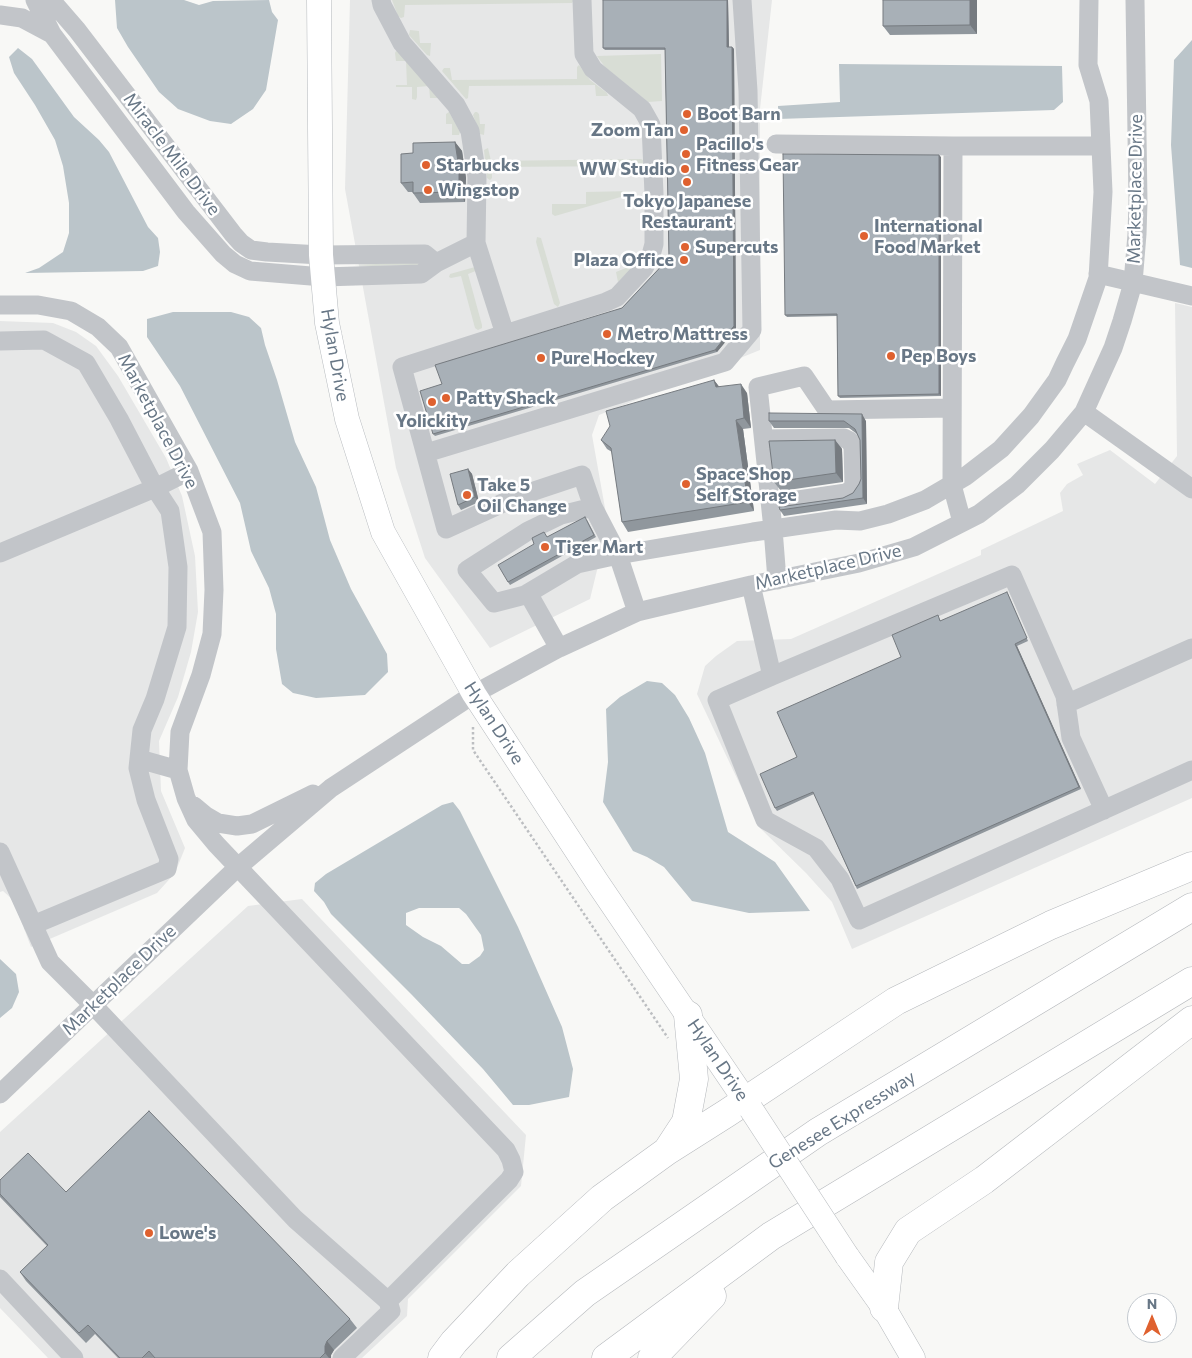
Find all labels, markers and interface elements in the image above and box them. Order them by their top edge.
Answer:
street label: Miracle Mile Drive [119,89,225,219]
place label: Boot Barn [697,103,781,125]
marker: Boot Barn [681,108,693,120]
street label: Marketplace Drive [1123,114,1147,264]
place label: Zoom Tan [591,119,674,141]
marker: Zoom Tan [678,124,690,136]
place label: Pacillo's Fitness Gear [696,133,799,176]
marker: Pacillo's Fitness Gear [680,148,692,160]
place label: Starbucks [436,154,520,176]
place label: WW Studio [579,158,675,180]
marker: Starbucks [420,159,432,171]
marker: WW Studio [679,163,691,175]
marker: Tokyo Japanese Restaurant [681,176,693,188]
place label: Wingstop [438,179,519,201]
marker: Wingstop [422,184,434,196]
place label: Tokyo Japanese Restaurant [623,190,751,232]
place label: International Food Market [874,215,983,258]
marker: International Food Market [858,230,870,242]
place label: Supercuts [695,236,778,258]
marker: Supercuts [679,241,691,253]
place label: Plaza Office [574,249,674,271]
marker: Plaza Office [678,254,690,266]
street label: Hylan Drive [316,307,354,403]
place label: Metro Mattress [617,323,748,345]
marker: Metro Mattress [601,328,613,340]
place label: Pep Boys [901,345,976,367]
place label: Pure Hockey [551,347,655,369]
street label: Marketplace Drive [113,350,203,492]
marker: Pep Boys [885,350,897,362]
marker: Pure Hockey [535,352,547,364]
place label: Patty Shack [456,387,555,409]
marker: Patty Shack [440,392,452,404]
marker: Yolickity [426,396,438,408]
place label: Yolickity [396,410,468,432]
place label: Space Shop Self Storage [696,463,797,506]
place label: Take 5 Oil Change [477,474,567,516]
marker: Space Shop Self Storage [680,478,692,490]
marker: Take 5 Oil Change [461,489,473,501]
place label: Tiger Mart [555,536,643,558]
street label: Marketplace Drive [753,540,903,594]
marker: Tiger Mart [539,541,551,553]
street label: Hylan Drive [459,678,529,768]
street label: Marketplace Drive [58,920,180,1040]
street label: Hylan Drive [683,1015,753,1105]
street label: Genesee Expressway [764,1066,920,1174]
place label: Lowe's [159,1222,216,1244]
marker: Lowe's [143,1227,155,1239]
north arrow [1127,1293,1177,1343]
text: N [1147,1295,1157,1312]

